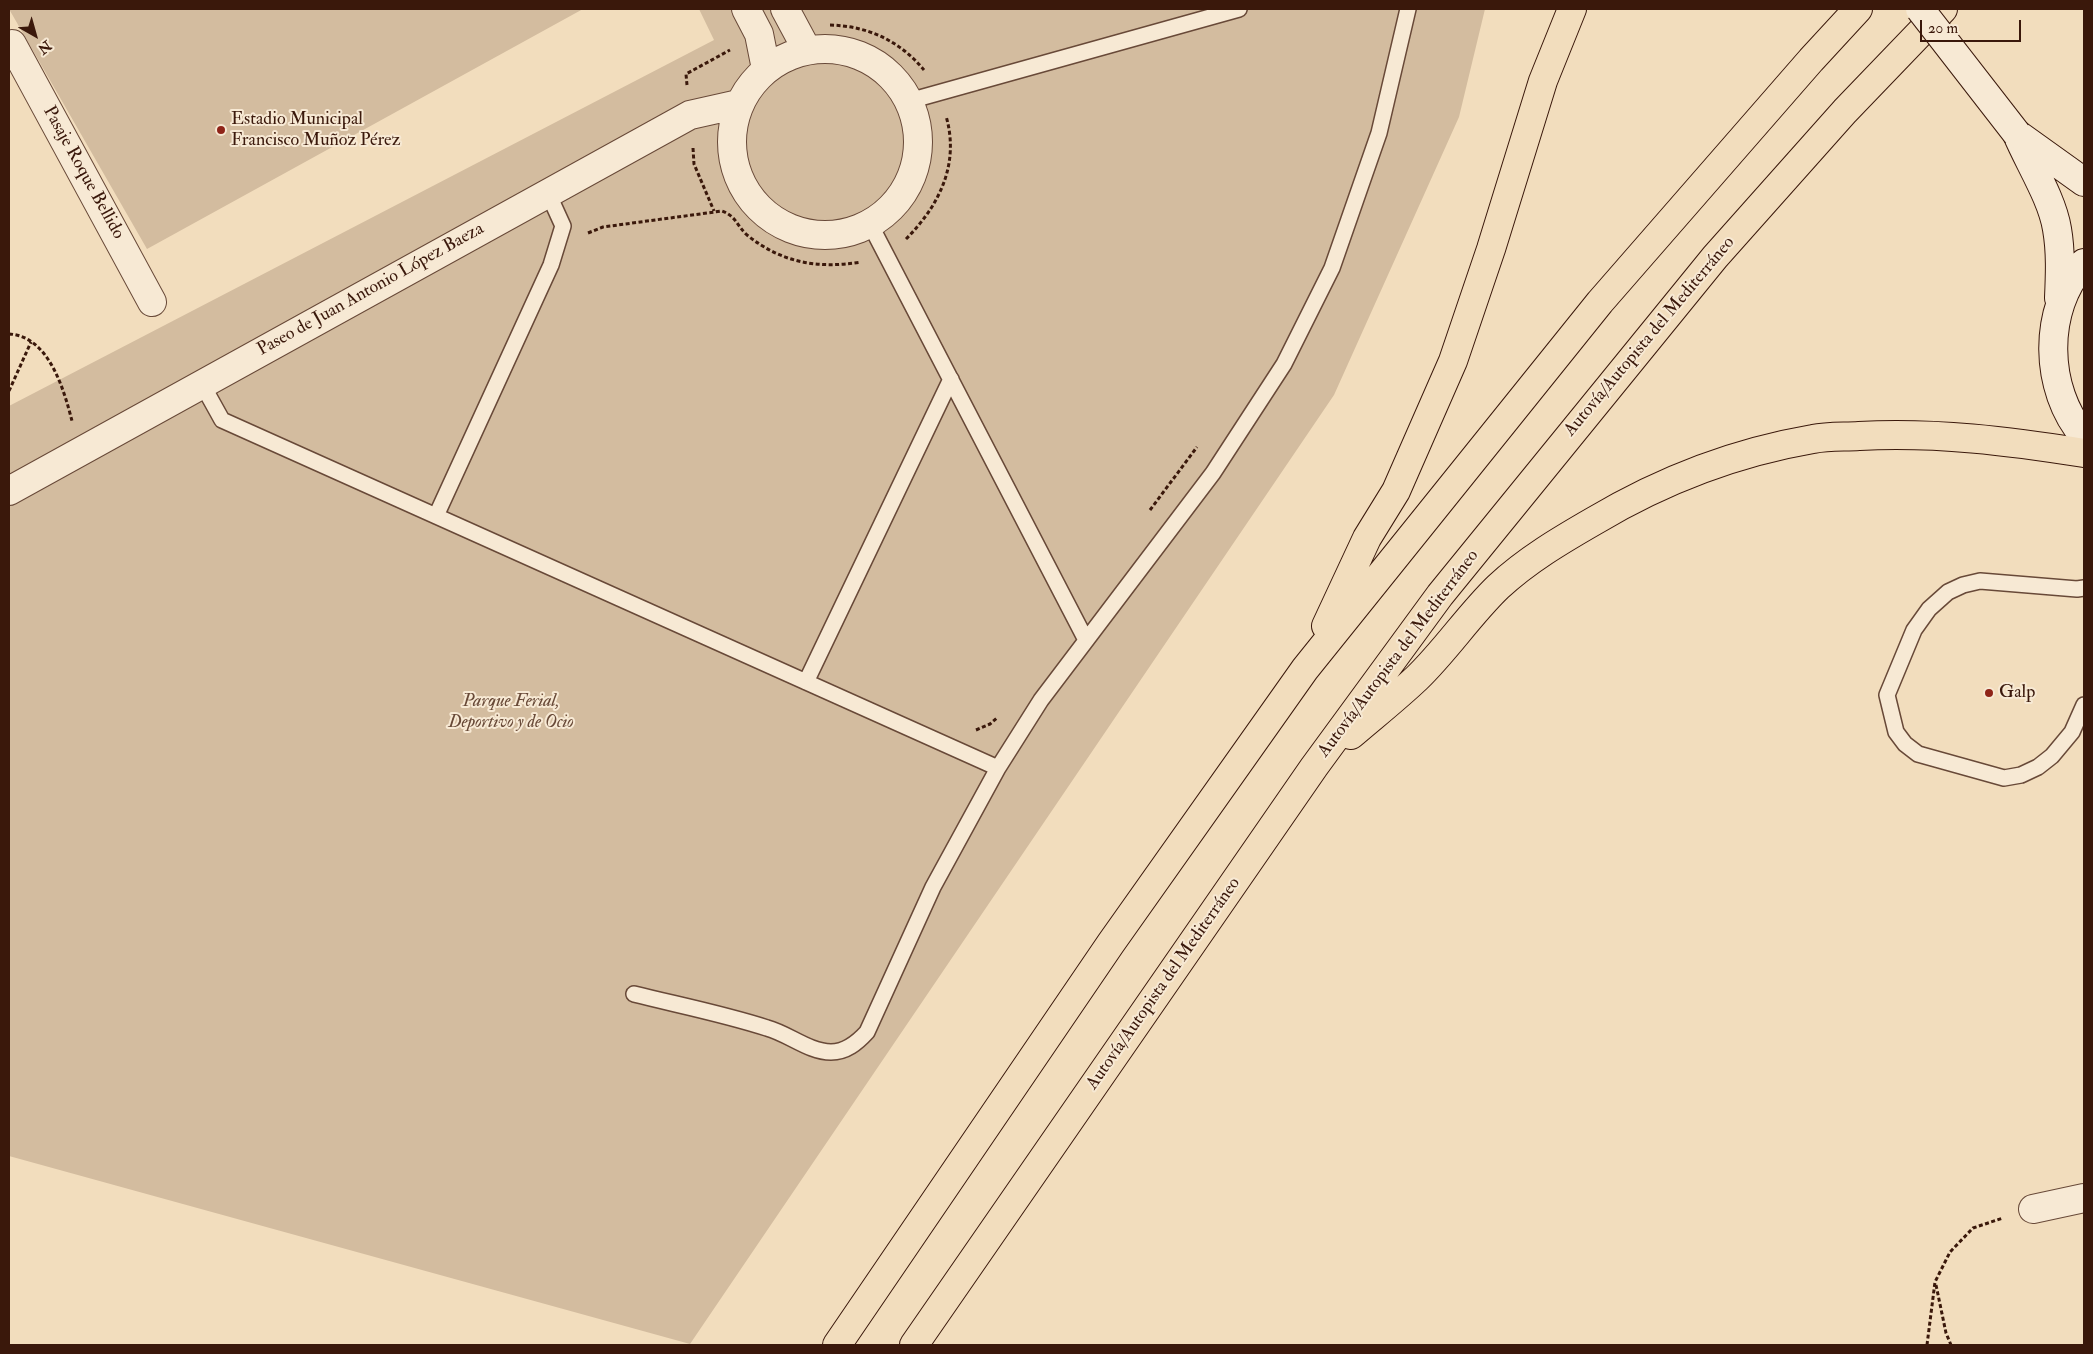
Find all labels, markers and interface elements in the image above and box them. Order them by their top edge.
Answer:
north arrow [10,10,60,60]
scale bar [1923,10,2024,42]
text: 20 m [1928,19,1958,38]
text: N [34,37,55,58]
street label: Pasaje Roque Bellido [38,103,128,243]
place label: Estadio Municipal Francisco Muñoz Pérez [231,109,400,152]
marker: Estadio Municipal Francisco Muñoz Pérez [215,124,227,136]
street label: Paseo de Juan Antonio López Baeza [254,219,488,361]
street label: Autovía/Autopista del Mediterráneo [1560,233,1740,441]
street label: Autovía/Autopista del Mediterráneo [1314,546,1484,762]
place label: Galp [1999,682,2035,704]
marker: Galp [1983,687,1995,699]
park label: Parque Ferial, Deportivo y de Ocio [448,691,574,734]
street label: Autovía/Autopista del Mediterráneo [1082,874,1246,1094]

